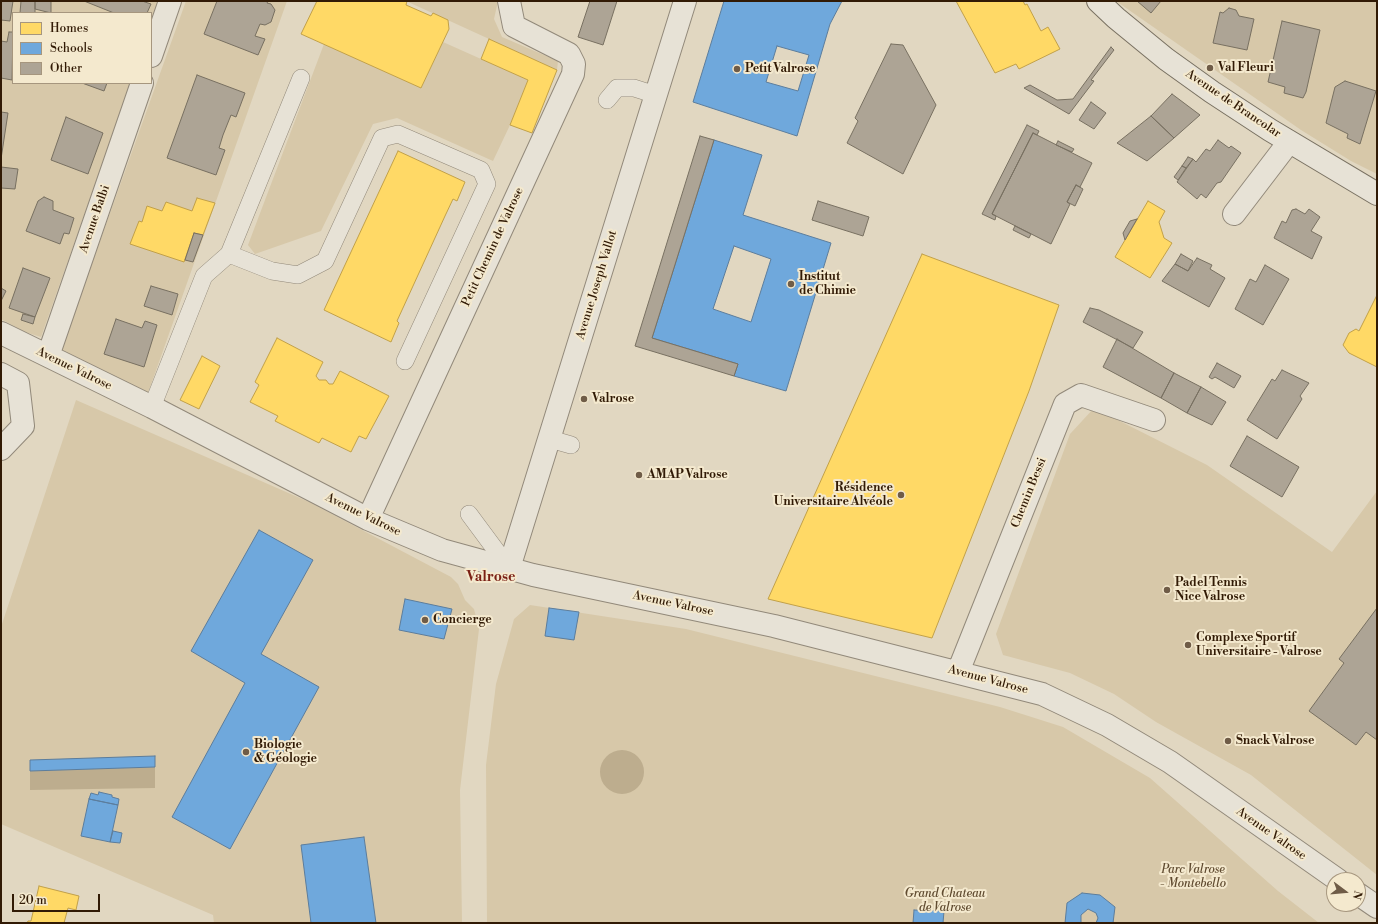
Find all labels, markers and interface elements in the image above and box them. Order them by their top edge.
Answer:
legend [12,12,152,84]
text: Homes [50,21,88,36]
text: Schools [50,41,92,56]
text: Other [50,61,82,76]
place label: Val Fleuri [1218,61,1274,75]
place label: Petit Valrose [745,62,816,76]
marker: Val Fleuri [1205,63,1215,73]
marker: Petit Valrose [732,64,742,74]
street label: Avenue de Brancolar [1183,67,1283,141]
street label: Avenue Balbi [77,183,113,255]
street label: Petit Chemin de Valrose [459,185,527,309]
street label: Avenue Joseph Vallot [574,229,620,341]
place label: Institut de Chimie [799,270,856,298]
marker: Institut de Chimie [786,279,796,289]
street label: Avenue Valrose [34,344,114,394]
place label: Valrose [592,392,634,406]
marker: Valrose [579,394,589,404]
street label: Chemin Bessi [1008,456,1050,530]
place label: AMAP Valrose [647,468,728,482]
marker: AMAP Valrose [634,470,644,480]
place label: Résidence Universitaire Alvéole [774,481,893,509]
street label: Avenue Valrose [323,490,403,540]
marker: Résidence Universitaire Alvéole [896,490,906,500]
district label: Valrose [466,570,516,586]
place label: Padel Tennis Nice Valrose [1175,576,1247,604]
marker: Padel Tennis Nice Valrose [1162,585,1172,595]
street label: Avenue Valrose [631,588,715,620]
place label: Concierge [433,613,492,627]
marker: Concierge [420,615,430,625]
place label: Complexe Sportif Universitaire - Valrose [1196,631,1322,659]
marker: Complexe Sportif Universitaire - Valrose [1183,640,1193,650]
street label: Avenue Valrose [946,662,1030,698]
place label: Snack Valrose [1236,734,1314,748]
marker: Snack Valrose [1223,736,1233,746]
place label: Biologie & Géologie [254,738,317,766]
marker: Biologie & Géologie [241,747,251,757]
street label: Avenue Valrose [1233,804,1309,864]
park label: Parc Valrose - Montebello [1160,863,1226,891]
north arrow [1326,872,1366,912]
scale bar [14,886,102,912]
park label: Grand Chateau de Valrose [905,887,985,915]
text: N [1349,889,1365,901]
text: 20 m [19,893,47,908]

